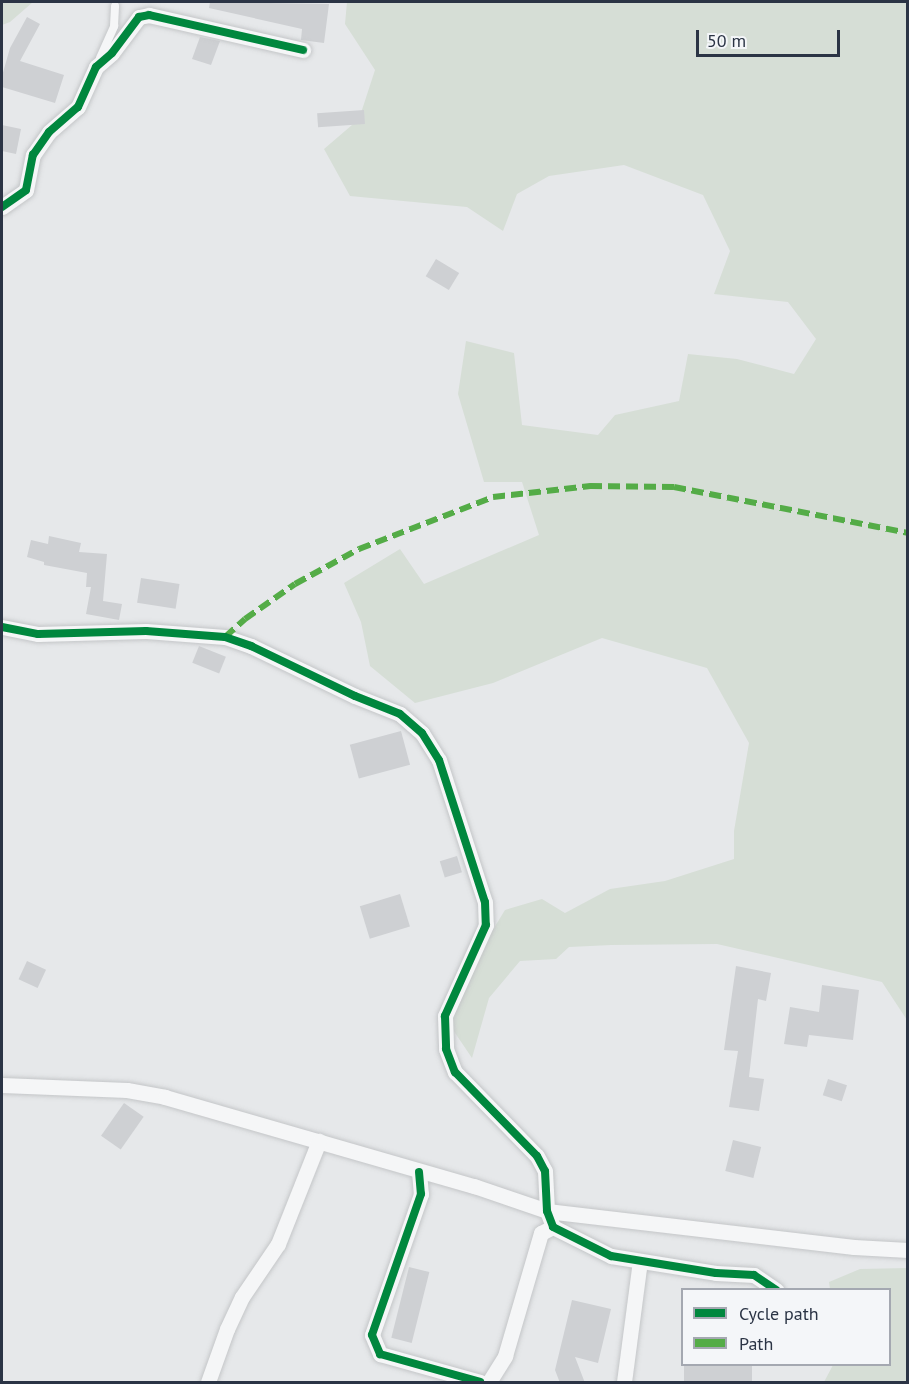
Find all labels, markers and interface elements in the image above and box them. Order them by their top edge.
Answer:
scale bar [699,18,843,56]
text: 50 m [707,29,746,52]
legend [681,1288,891,1366]
text: Cycle path [739,1302,819,1325]
text: Path [739,1332,773,1355]

